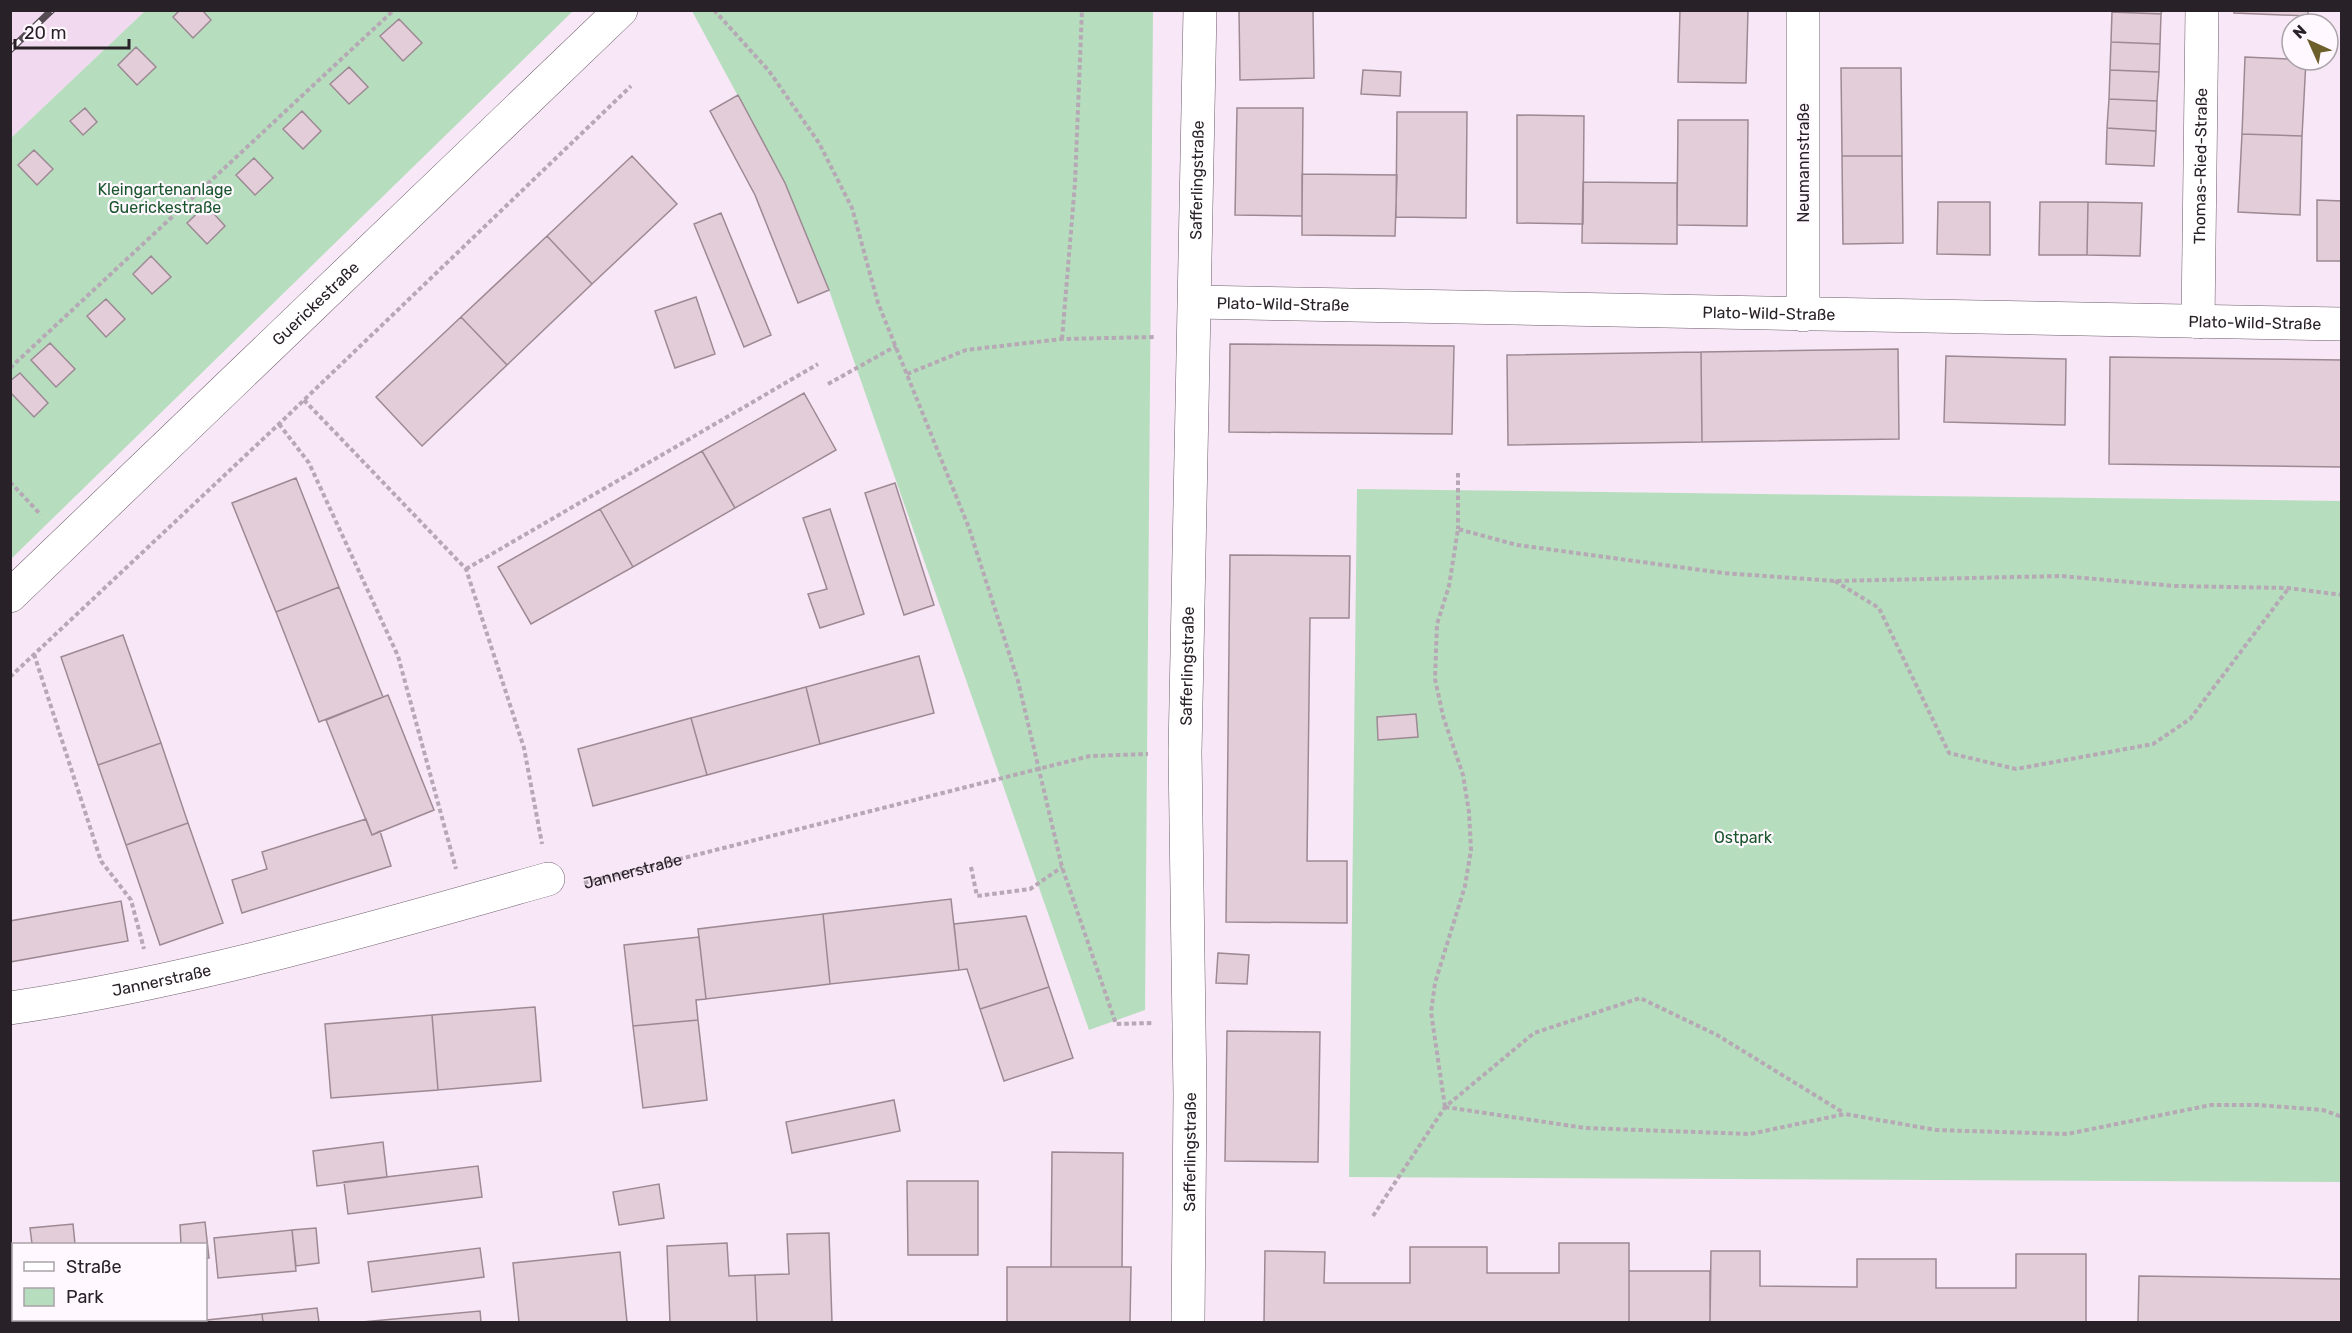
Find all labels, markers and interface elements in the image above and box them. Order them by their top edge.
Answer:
scale bar [15,12,129,50]
north arrow [2280,12,2340,72]
text: N [2289,21,2311,43]
text: 20 m [24,22,66,44]
street label: Thomas-Ried-Straße [2190,88,2211,244]
street label: Neumannstraße [1794,103,1813,223]
street label: Safferlingstraße [1186,120,1208,240]
park label: Kleingartenanlage Guerickestraße [97,180,233,217]
street label: Guerickestraße [268,258,363,349]
street label: Plato-Wild-Straße [1216,293,1350,315]
street label: Plato-Wild-Straße [1702,303,1836,324]
street label: Plato-Wild-Straße [2188,312,2321,334]
street label: Safferlingstraße [1177,606,1198,726]
park label: Ostpark [1714,828,1773,847]
street label: Jannerstraße [581,850,684,893]
street label: Jannerstraße [110,960,213,1000]
street label: Safferlingstraße [1180,1092,1200,1212]
legend [12,1243,207,1321]
text: Straße [66,1256,122,1278]
text: Park [66,1286,104,1308]

